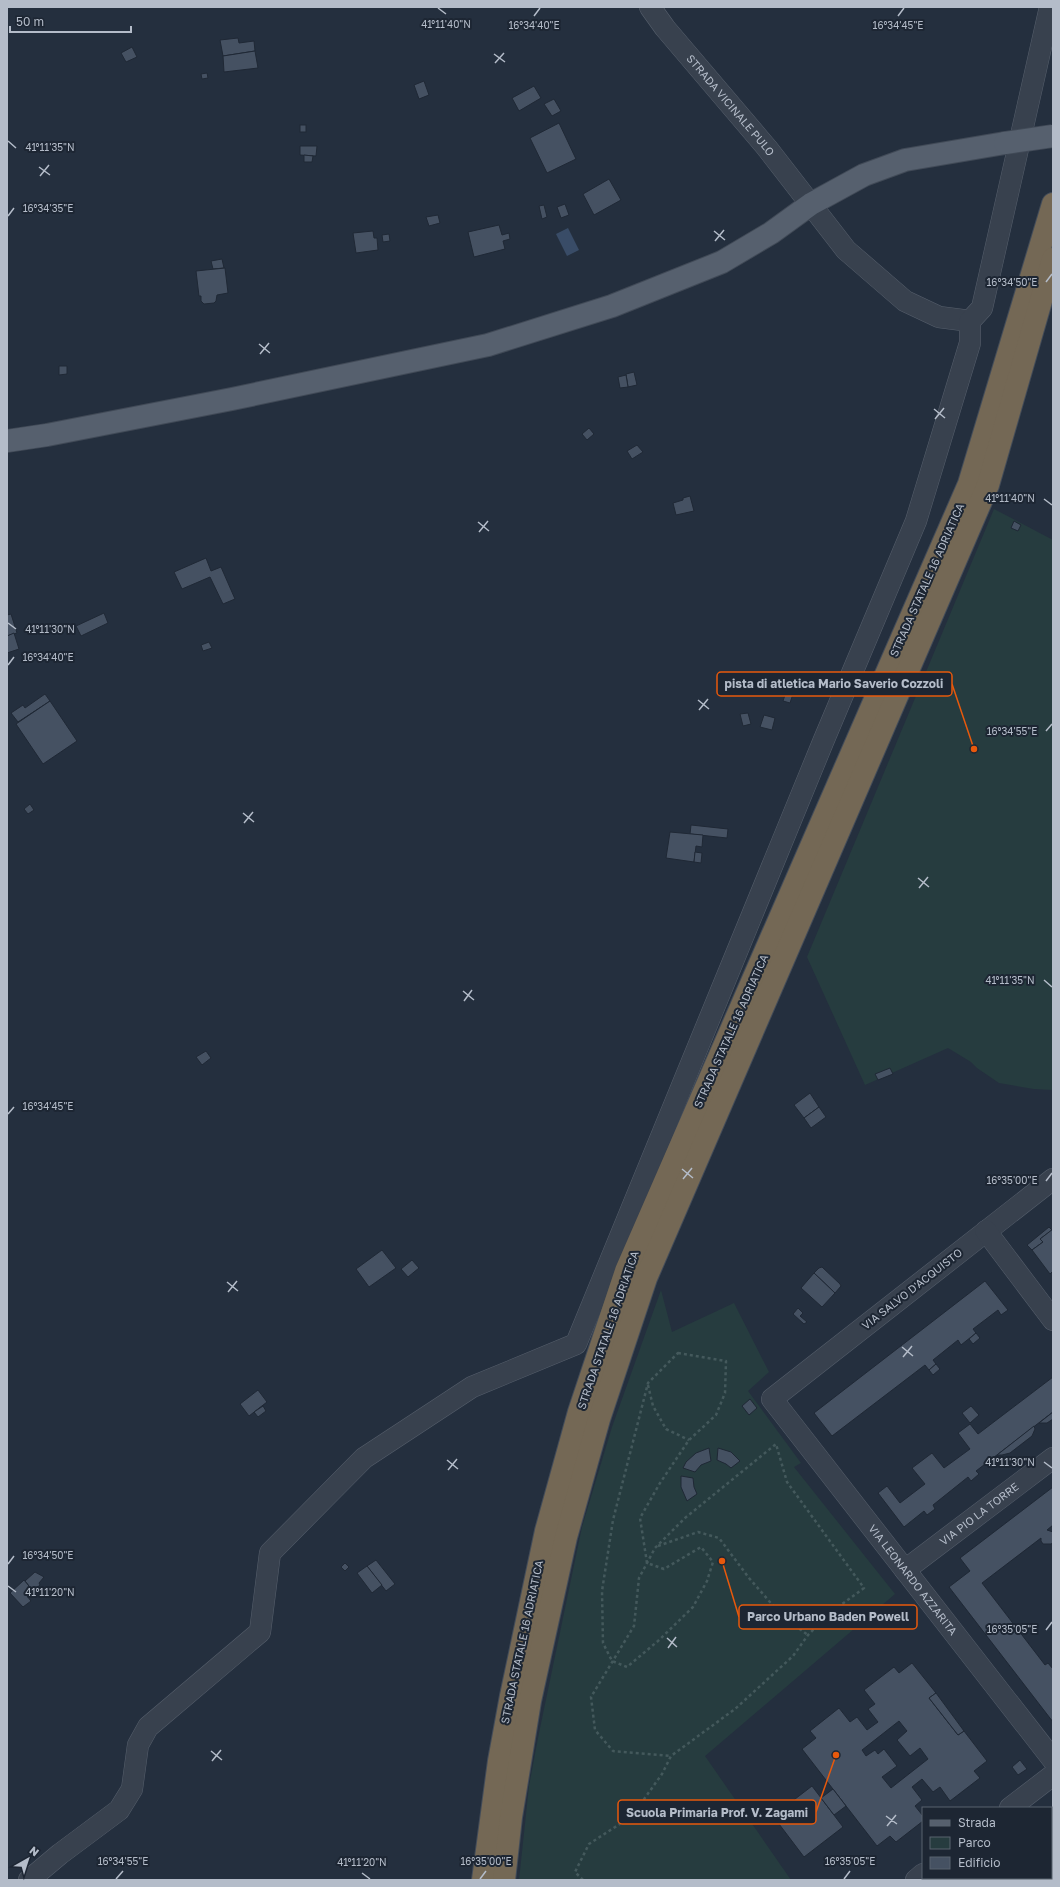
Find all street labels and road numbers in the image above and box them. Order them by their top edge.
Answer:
street label: STRADA VICINALE PULO [684,52,777,158]
street label: STRADA STATALE 16 ADRIATICA [887,500,967,659]
street label: STRADA STATALE 16 ADRIATICA [691,951,771,1110]
street label: VIA SALVO D'ACQUISTO [859,1245,964,1332]
street label: STRADA STATALE 16 ADRIATICA [574,1248,641,1411]
street label: VIA PIO LA TORRE [937,1479,1021,1548]
street label: VIA LEONARDO AZZARITA [866,1522,960,1638]
street label: STRADA STATALE 16 ADRIATICA [498,1558,545,1725]

